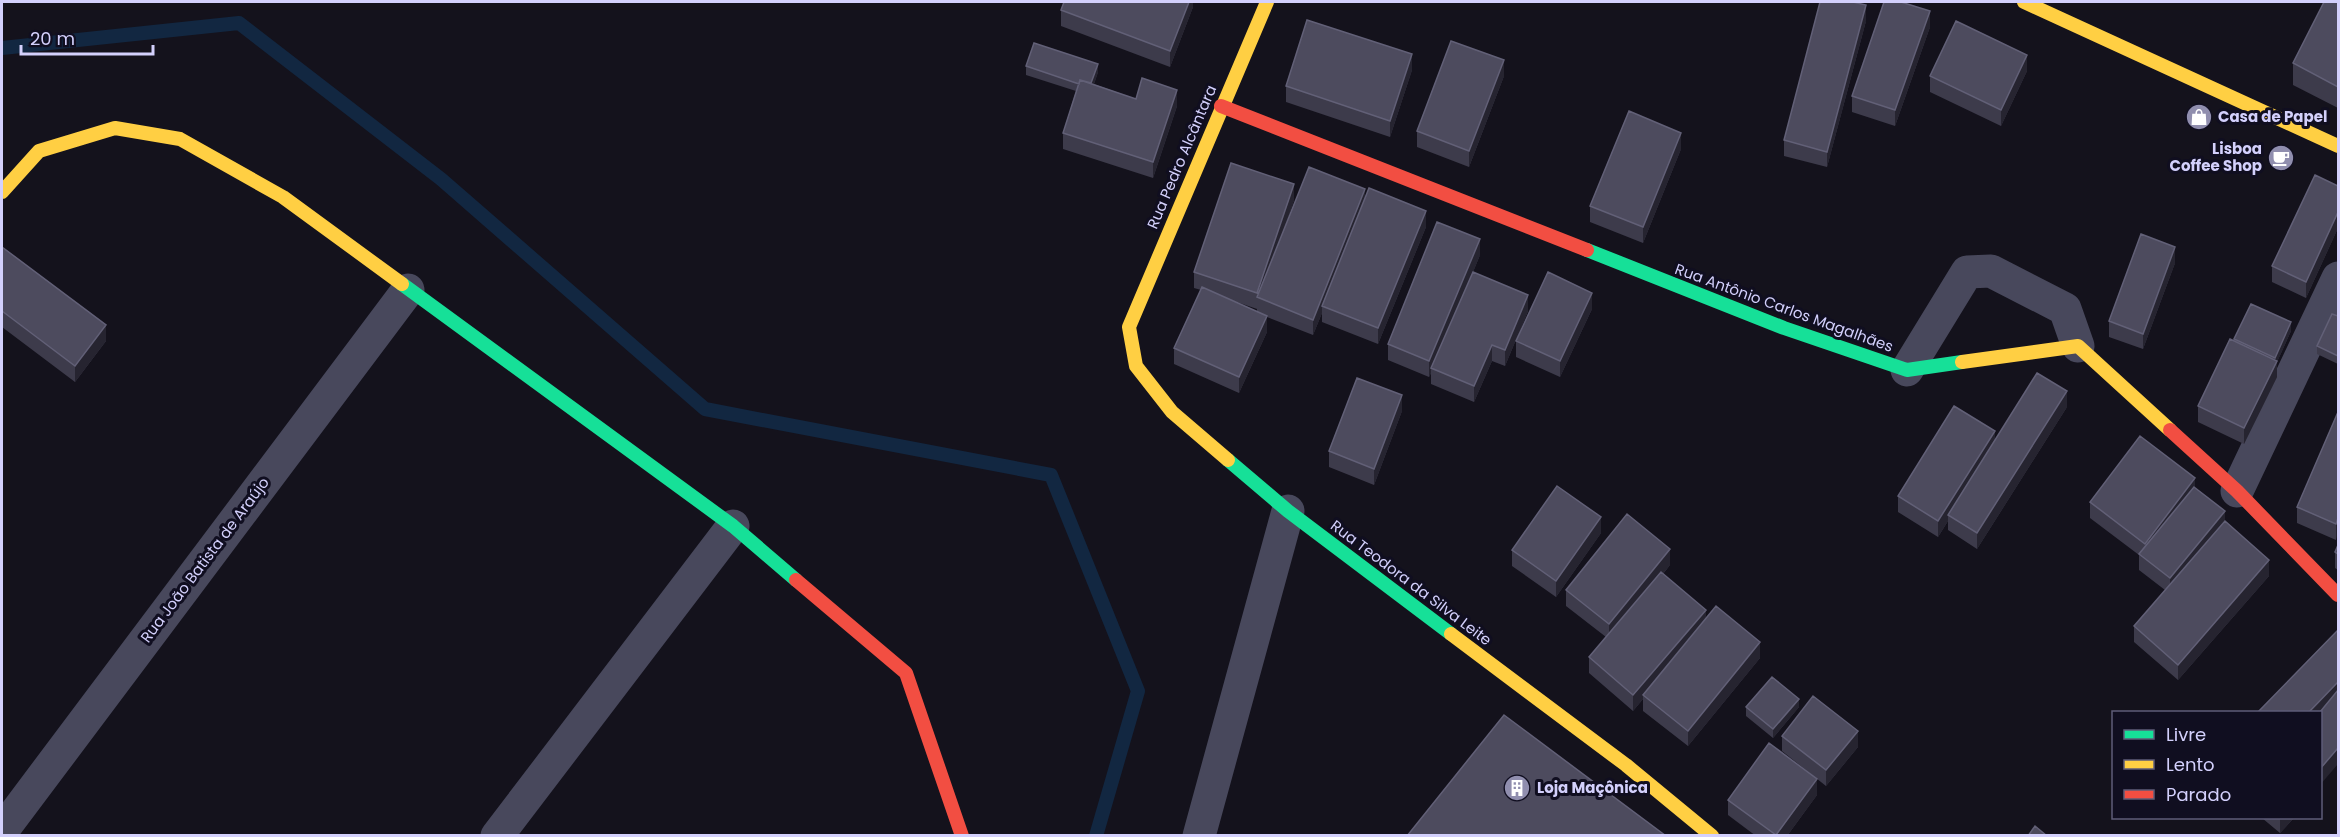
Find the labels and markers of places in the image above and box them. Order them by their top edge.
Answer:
shop icon: Casa de Papel [2184,102,2214,132]
place label: Casa de Papel [2218,106,2327,127]
place label: Lisboa Coffee Shop [2169,138,2262,176]
cafe icon: Lisboa Coffee Shop [2266,143,2296,173]
building icon: Loja Maçônica [1502,773,1532,803]
place label: Loja Maçônica [1537,777,1648,798]

